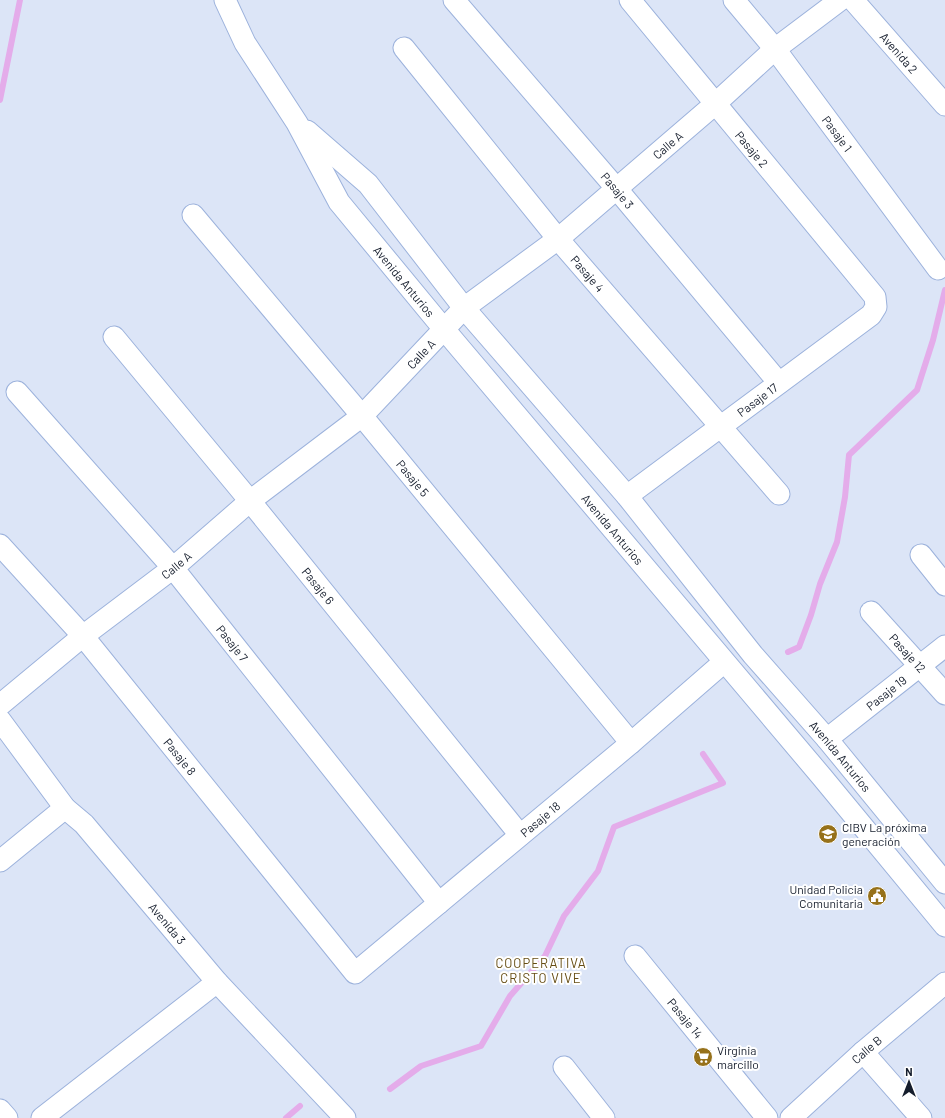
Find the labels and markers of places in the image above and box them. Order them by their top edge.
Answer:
place label: CIBV La próxima generación [842,820,927,848]
school or university icon: CIBV La próxima generación [817,823,839,845]
place label: Unidad Policia Comunitaria [789,882,863,910]
public building icon: Unidad Policia Comunitaria [866,885,888,907]
place label: Virginia marcillo [717,1043,759,1071]
supermarket icon: Virginia marcillo [692,1046,714,1068]

